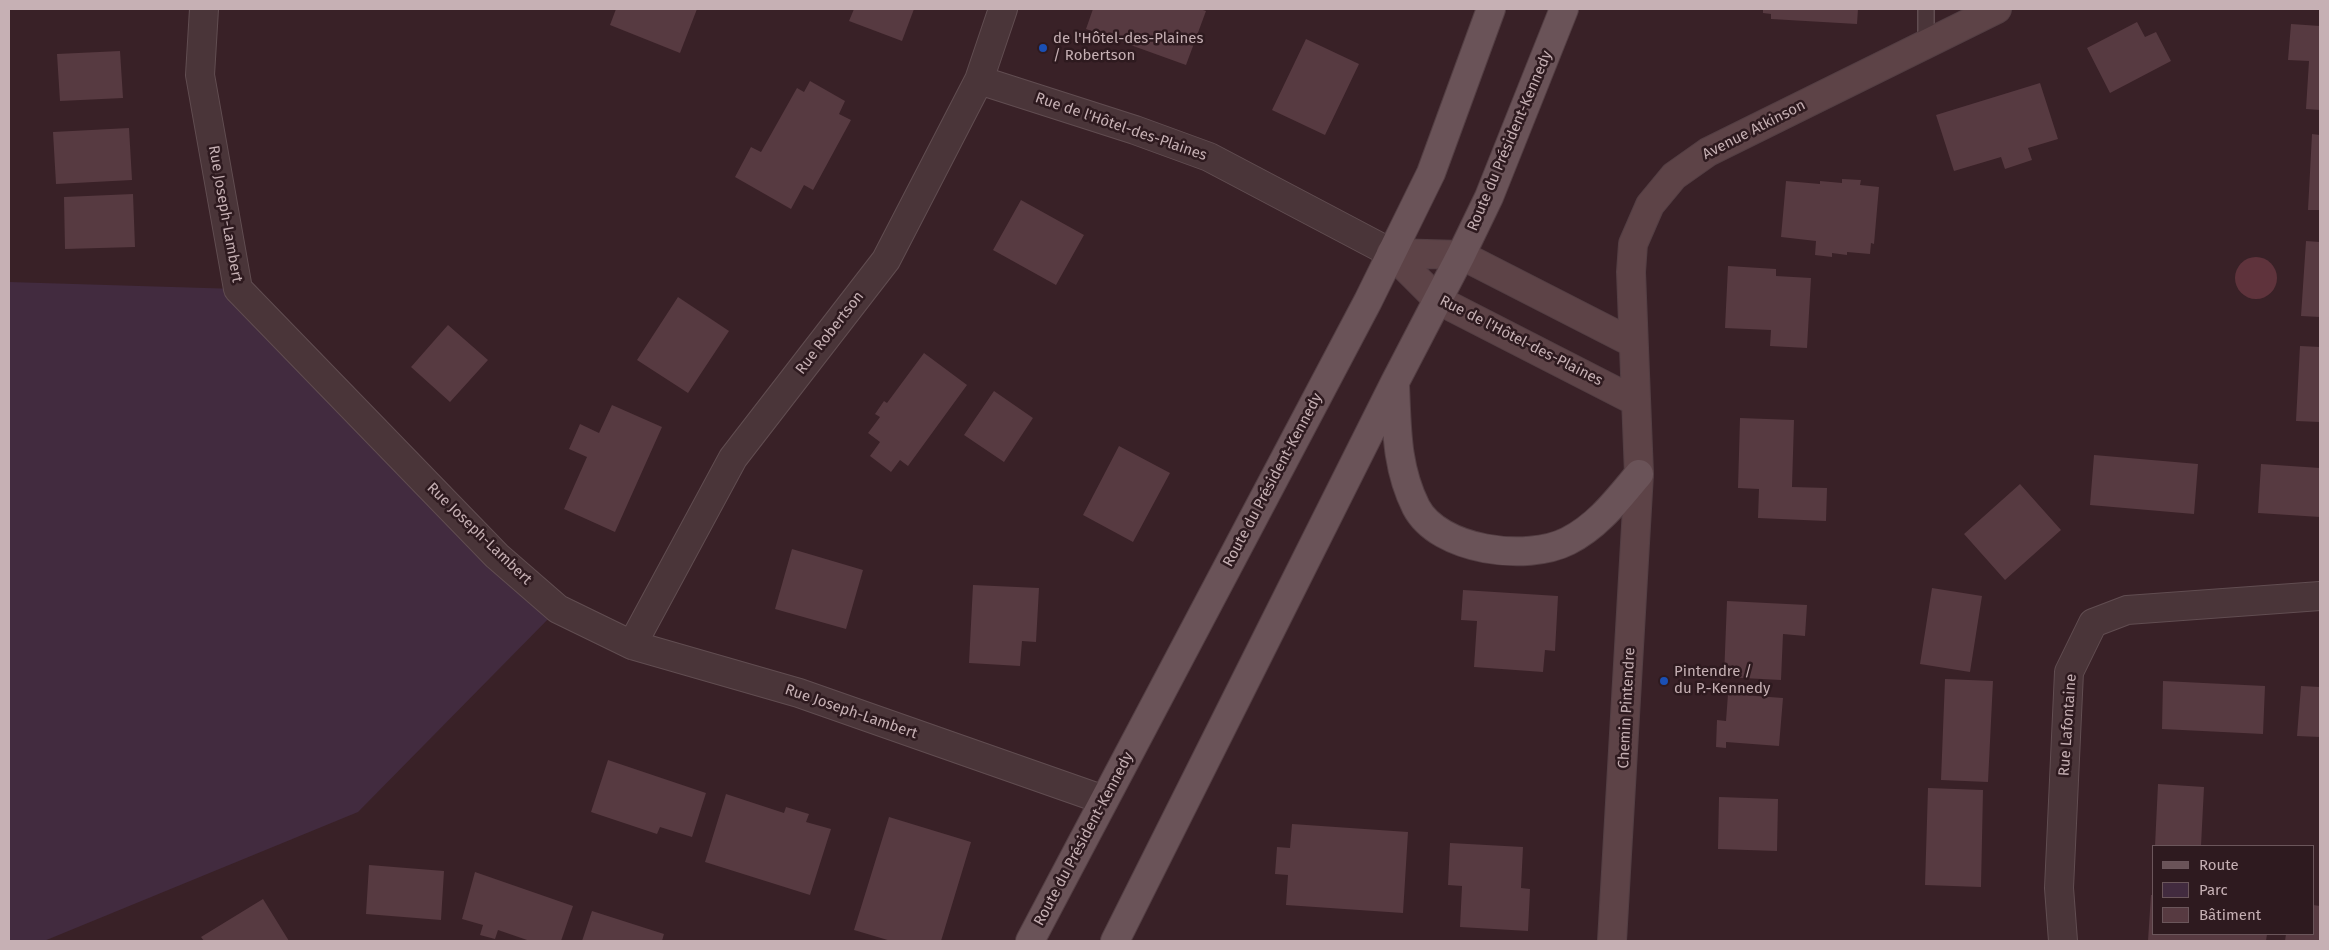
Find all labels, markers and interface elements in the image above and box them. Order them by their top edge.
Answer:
place label: de l'Hôtel-des-Plaines / Robertson [1053,30,1203,65]
marker: de l'Hôtel-des-Plaines / Robertson [1037,42,1049,54]
street label: Route du Président-Kennedy [1464,48,1556,234]
street label: Rue de l'Hôtel-des-Plaines [1033,89,1209,165]
street label: Avenue Atkinson [1700,96,1808,164]
street label: Rue Joseph-Lambert [204,144,246,284]
street label: Rue Robertson [792,288,868,378]
street label: Rue de l'Hôtel-des-Plaines [1437,292,1605,390]
street label: Route du Président-Kennedy [1219,390,1327,570]
street label: Rue Joseph-Lambert [423,479,535,589]
street label: Chemin Pintendre [1615,647,1639,769]
place label: Pintendre / du P.-Kennedy [1674,663,1770,698]
street label: Rue Lafontaine [2055,673,2081,777]
marker: Pintendre / du P.-Kennedy [1658,675,1670,687]
street label: Rue Joseph-Lambert [782,681,920,743]
street label: Route du Président-Kennedy [1030,749,1138,929]
legend [2152,845,2314,935]
text: Route [2199,856,2239,874]
text: Parc [2199,881,2228,899]
text: Bâtiment [2199,906,2261,924]

